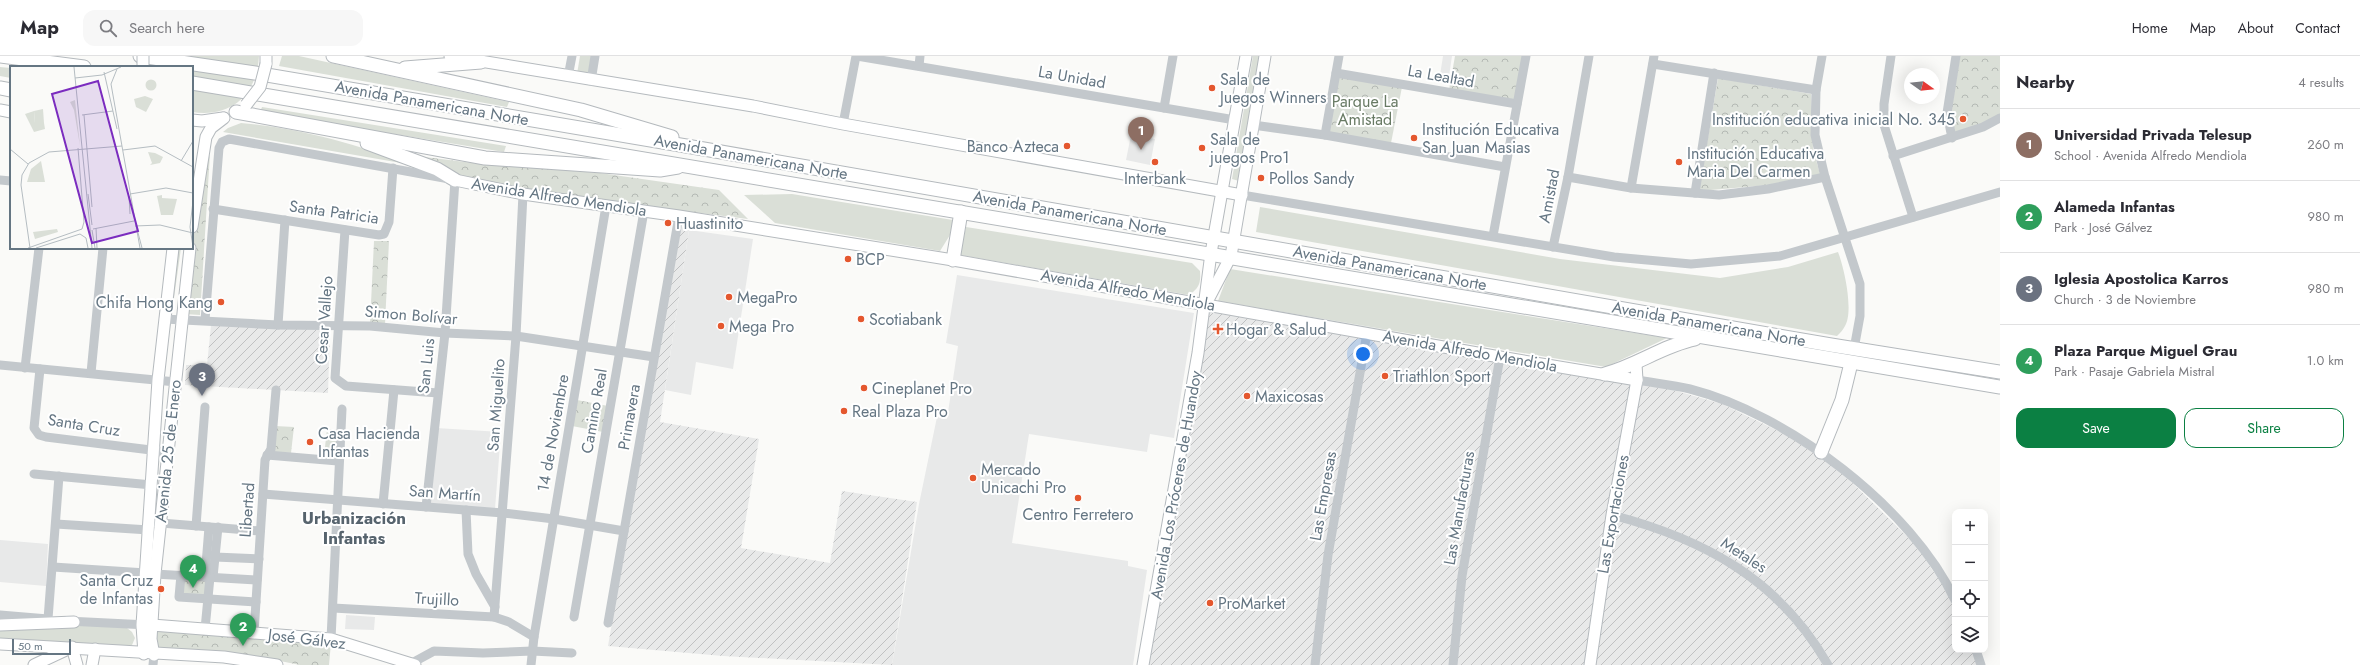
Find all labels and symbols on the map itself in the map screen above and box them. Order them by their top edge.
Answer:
street label: La Lealtad [1406,59,1476,93]
street label: La Unidad [1036,60,1108,94]
inset map [10,66,193,249]
place label: Sala de Juegos Winners [1218,68,1327,109]
north arrow [1904,68,1940,104]
street label: Avenida Panamericana Norte [333,75,531,131]
marker: Sala de Juegos Winners [1207,83,1217,93]
park label: Parque La Amistad [1332,90,1398,131]
place label: Institución educativa inicial No. 345 [1712,108,1955,131]
marker: Institución educativa inicial No. 345 [1958,114,1968,124]
pin: 1 [1128,117,1154,150]
place label: Institución Educativa San Juan Masias [1422,118,1559,159]
place label: Sala de juegos Pro1 [1209,128,1289,169]
street label: Avenida Panamericana Norte [652,129,850,185]
marker: Institución Educativa San Juan Masias [1409,133,1419,143]
place label: Banco Azteca [967,135,1059,158]
marker: Banco Azteca [1062,141,1072,151]
place label: Institución Educativa Maria Del Carmen [1687,142,1824,183]
marker: Sala de juegos Pro1 [1197,143,1207,153]
marker: Interbank [1150,157,1160,167]
marker: Institución Educativa Maria Del Carmen [1674,157,1684,167]
place label: Interbank [1124,167,1187,190]
place label: Pollos Sandy [1269,167,1355,190]
street label: Amistad [1533,167,1565,225]
street label: Avenida Alfredo Mendiola [470,172,648,222]
marker: Pollos Sandy [1256,173,1266,183]
street label: Avenida Panamericana Norte [971,185,1169,241]
street label: Santa Patricia [288,194,380,230]
place label: Huastinito [676,212,743,235]
marker: Huastinito [663,218,673,228]
street label: Avenida Panamericana Norte [1291,240,1489,296]
place label: BCP [856,248,885,271]
marker: BCP [843,254,853,264]
street label: Avenida Alfredo Mendiola [1039,263,1217,317]
street label: Cesar Vallejo [309,275,339,365]
place label: MegaPro [737,286,798,309]
place label: Chifa Hong Kang [96,291,213,314]
marker: MegaPro [724,292,734,302]
street label: Avenida Panamericana Norte [1610,296,1808,352]
marker: Chifa Hong Kang [216,297,226,307]
street label: Simon Bolívar [364,299,459,331]
place label: Scotiabank [869,308,943,331]
marker: Scotiabank [856,314,866,324]
place label: Mega Pro [729,315,795,338]
place label: Hogar & Salud [1226,318,1327,341]
marker: Mega Pro [716,321,726,331]
marker: Hogar & Salud [1213,324,1223,334]
street label: Avenida Alfredo Mendiola [1381,324,1559,378]
street label: San Luis [412,337,440,395]
your location [1353,344,1373,364]
street label: San Miguelito [481,358,511,452]
pin: 3 [189,363,215,396]
place label: Triathlon Sport [1393,365,1490,388]
street label: Camino Real [575,367,613,455]
street label: Avenida Los Próceres de Huandoy [1145,368,1208,601]
marker: Triathlon Sport [1380,371,1390,381]
street label: 14 de Noviembre [531,372,575,494]
place label: Cineplanet Pro [872,377,972,400]
street label: Avenida 25 de Enero [149,378,187,524]
street label: Primavera [612,382,646,452]
marker: Cineplanet Pro [859,383,869,393]
place label: Maxicosas [1255,385,1324,408]
marker: Maxicosas [1242,391,1252,401]
place label: Real Plaza Pro [852,400,948,423]
marker: Real Plaza Pro [839,406,849,416]
street label: Santa Cruz [46,408,123,442]
place label: Casa Hacienda Infantas [318,422,420,463]
marker: Casa Hacienda Infantas [305,437,315,447]
street label: Las Empresas [1304,449,1342,543]
street label: Las Manufacturas [1438,449,1480,567]
street label: Las Exportaciones [1591,453,1635,575]
place label: Mercado Unicachi Pro [981,458,1067,499]
marker: Mercado Unicachi Pro [968,473,978,483]
street label: San Martín [408,479,482,507]
street label: Libertad [234,482,260,538]
marker: Centro Ferretero [1073,493,1083,503]
place label: Centro Ferretero [1022,503,1134,526]
district label: Urbanización Infantas [302,506,406,550]
street label: Metales [1716,531,1772,579]
pin: 4 [180,555,206,588]
place label: Santa Cruz de Infantas [80,569,154,610]
marker: Santa Cruz de Infantas [156,584,166,594]
street label: Trujillo [414,586,460,612]
place label: ProMarket [1218,592,1286,615]
marker: ProMarket [1205,598,1215,608]
pin: 2 [230,613,256,646]
street label: José Gálvez [265,623,348,655]
scale bar [12,637,71,656]

